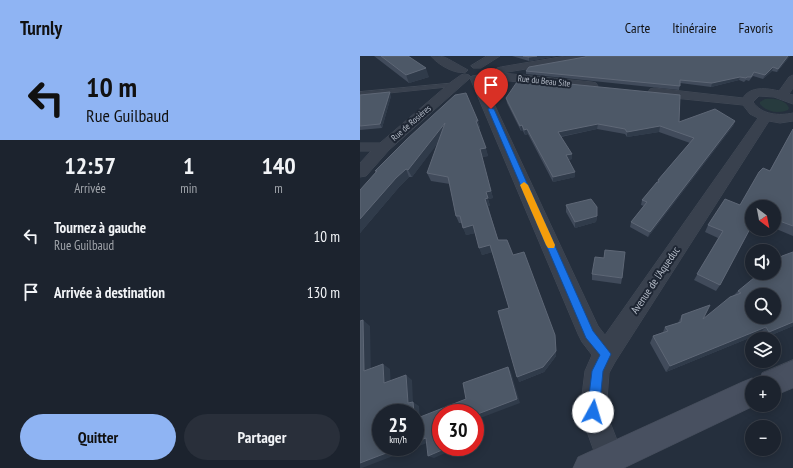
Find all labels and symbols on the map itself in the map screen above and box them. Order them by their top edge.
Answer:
pin [474,68,508,109]
street label: Rue du Beau Site [517,72,571,89]
street label: Rue de Rosières [389,102,433,143]
north arrow [745,200,781,236]
street label: Avenue de l'Aqueduc [627,244,683,316]
position arrow [572,391,614,433]
speed limit sign: 30 [432,404,484,456]

